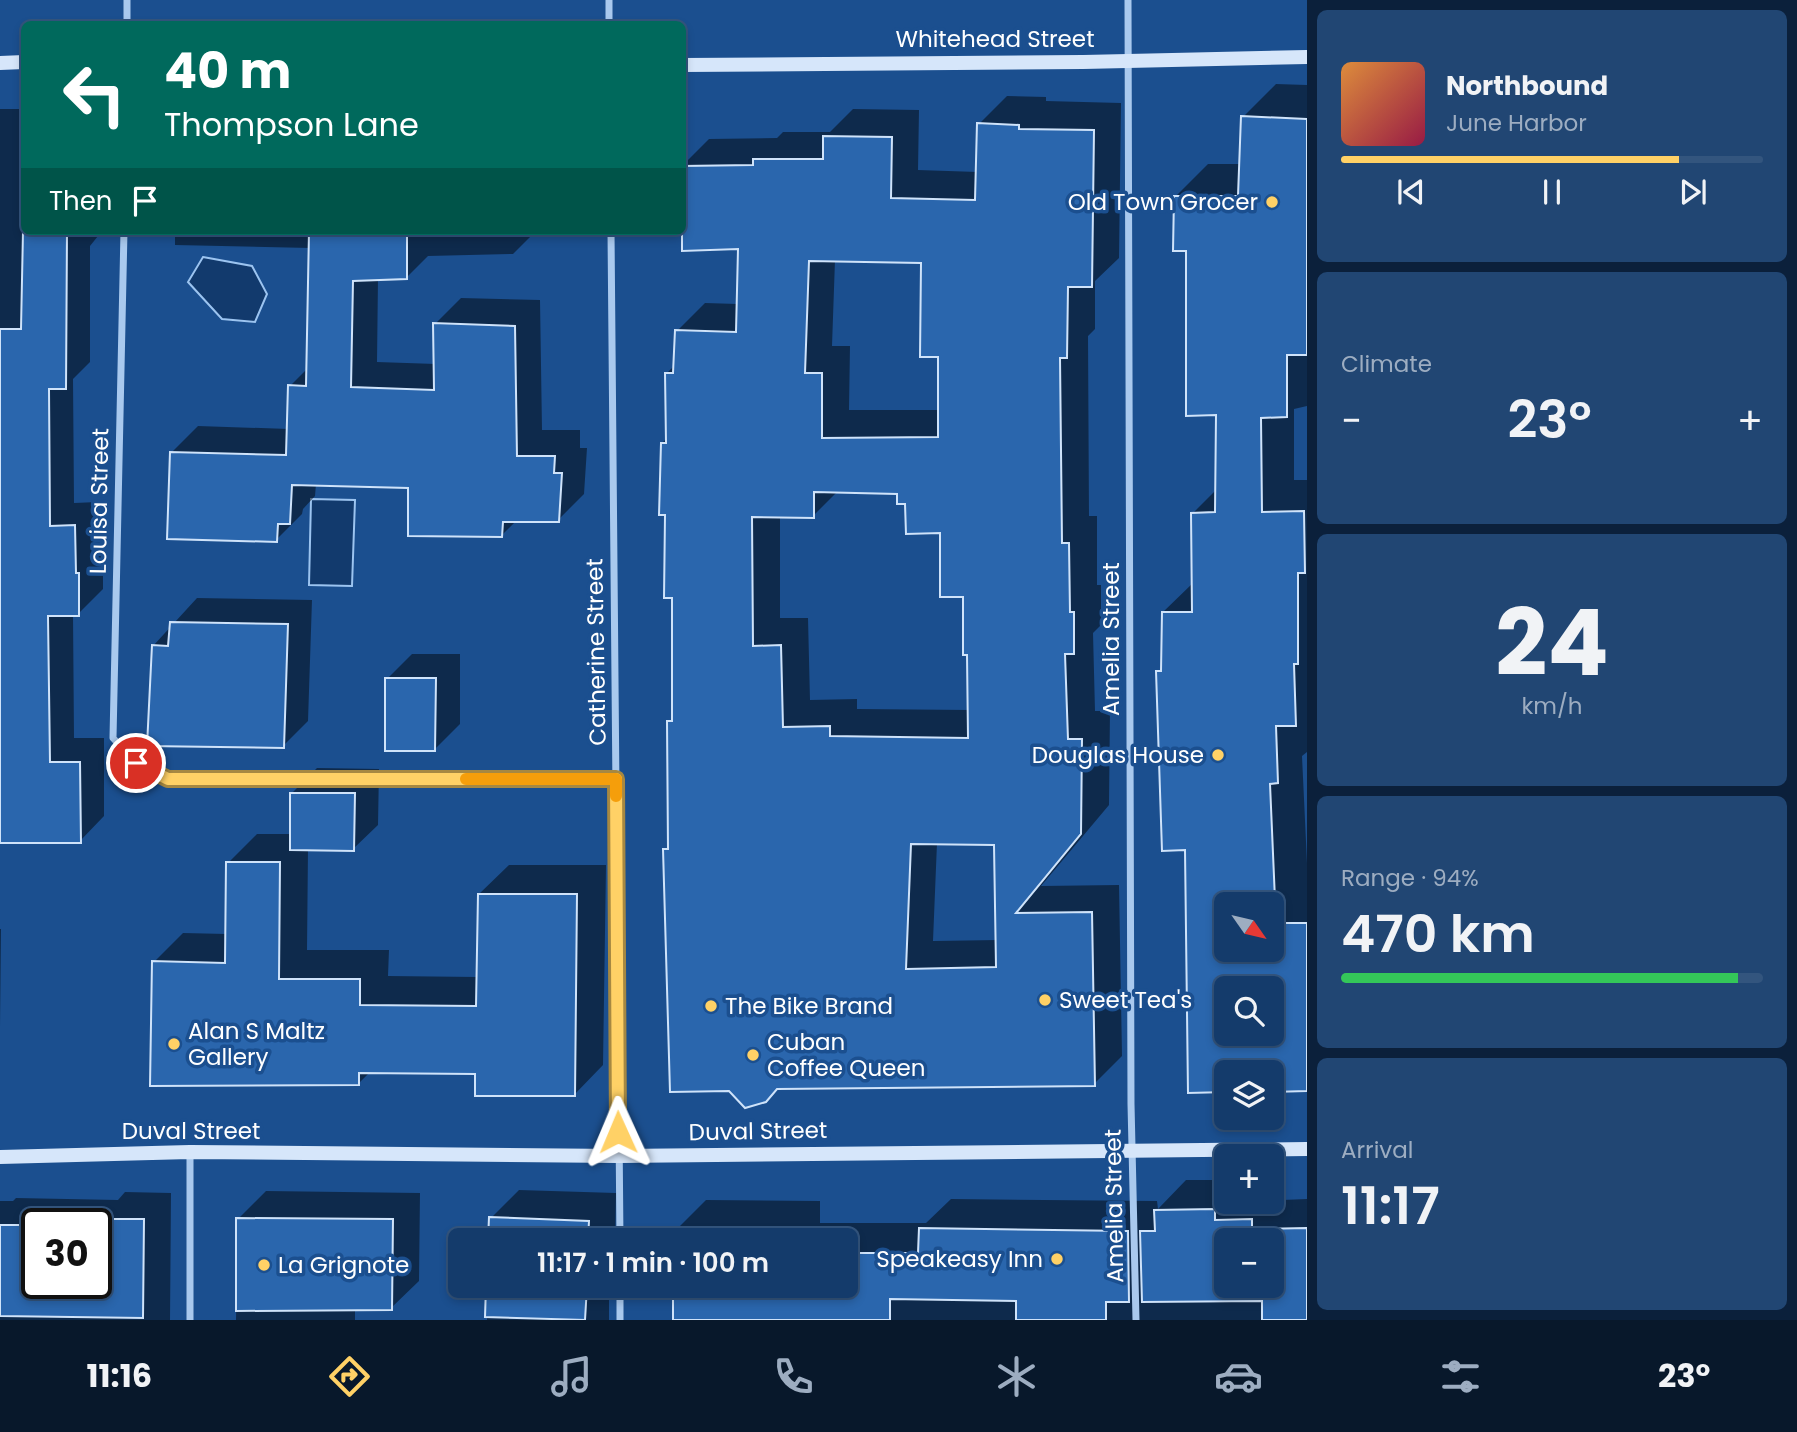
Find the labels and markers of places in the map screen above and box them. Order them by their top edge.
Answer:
place label: Old Town Grocer [1068,186,1258,218]
marker: Old Town Grocer [1264,194,1280,210]
pin [106,733,166,793]
place label: Douglas House [1032,739,1204,771]
marker: Douglas House [1210,747,1226,763]
place label: Sweet Tea's [1059,984,1192,1016]
place label: The Bike Brand [725,990,893,1022]
marker: Sweet Tea's [1037,992,1053,1008]
marker: The Bike Brand [703,998,719,1014]
place label: Alan S Maltz Gallery [188,1015,325,1073]
place label: Cuban Coffee Queen [767,1026,925,1084]
marker: Alan S Maltz Gallery [166,1036,182,1052]
marker: Cuban Coffee Queen [745,1047,761,1063]
place label: Speakeasy Inn [876,1243,1043,1275]
place label: La Grignote [278,1249,409,1281]
marker: Speakeasy Inn [1049,1251,1065,1267]
marker: La Grignote [256,1257,272,1273]

